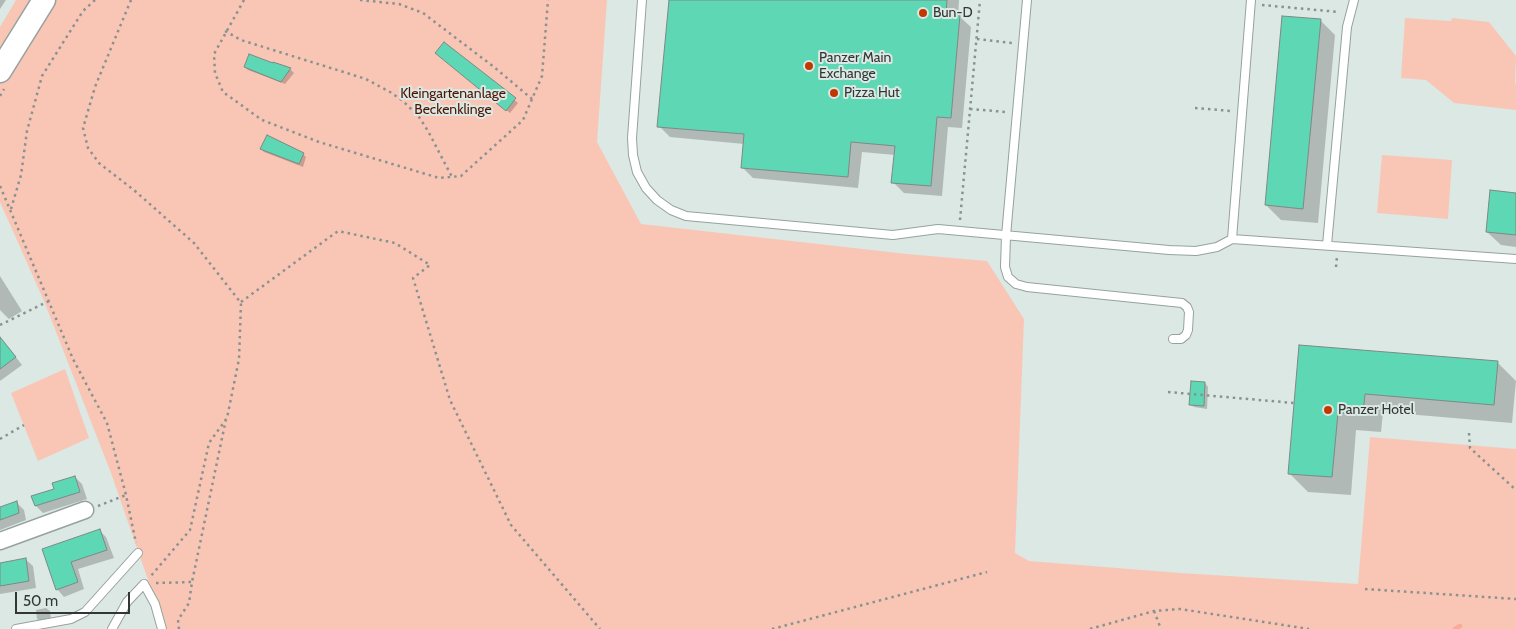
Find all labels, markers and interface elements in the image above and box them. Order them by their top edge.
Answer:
place label: Bun-D [933,5,973,21]
marker: Bun-D [917,7,929,19]
place label: Panzer Main Exchange [819,50,891,82]
marker: Panzer Main Exchange [803,60,815,72]
place label: Pizza Hut [844,85,900,101]
park label: Kleingartenanlage Beckenklinge [400,86,506,118]
marker: Pizza Hut [828,87,840,99]
place label: Panzer Hotel [1338,402,1414,418]
marker: Panzer Hotel [1322,404,1334,416]
scale bar [18,582,132,614]
text: 50 m [23,592,58,610]

